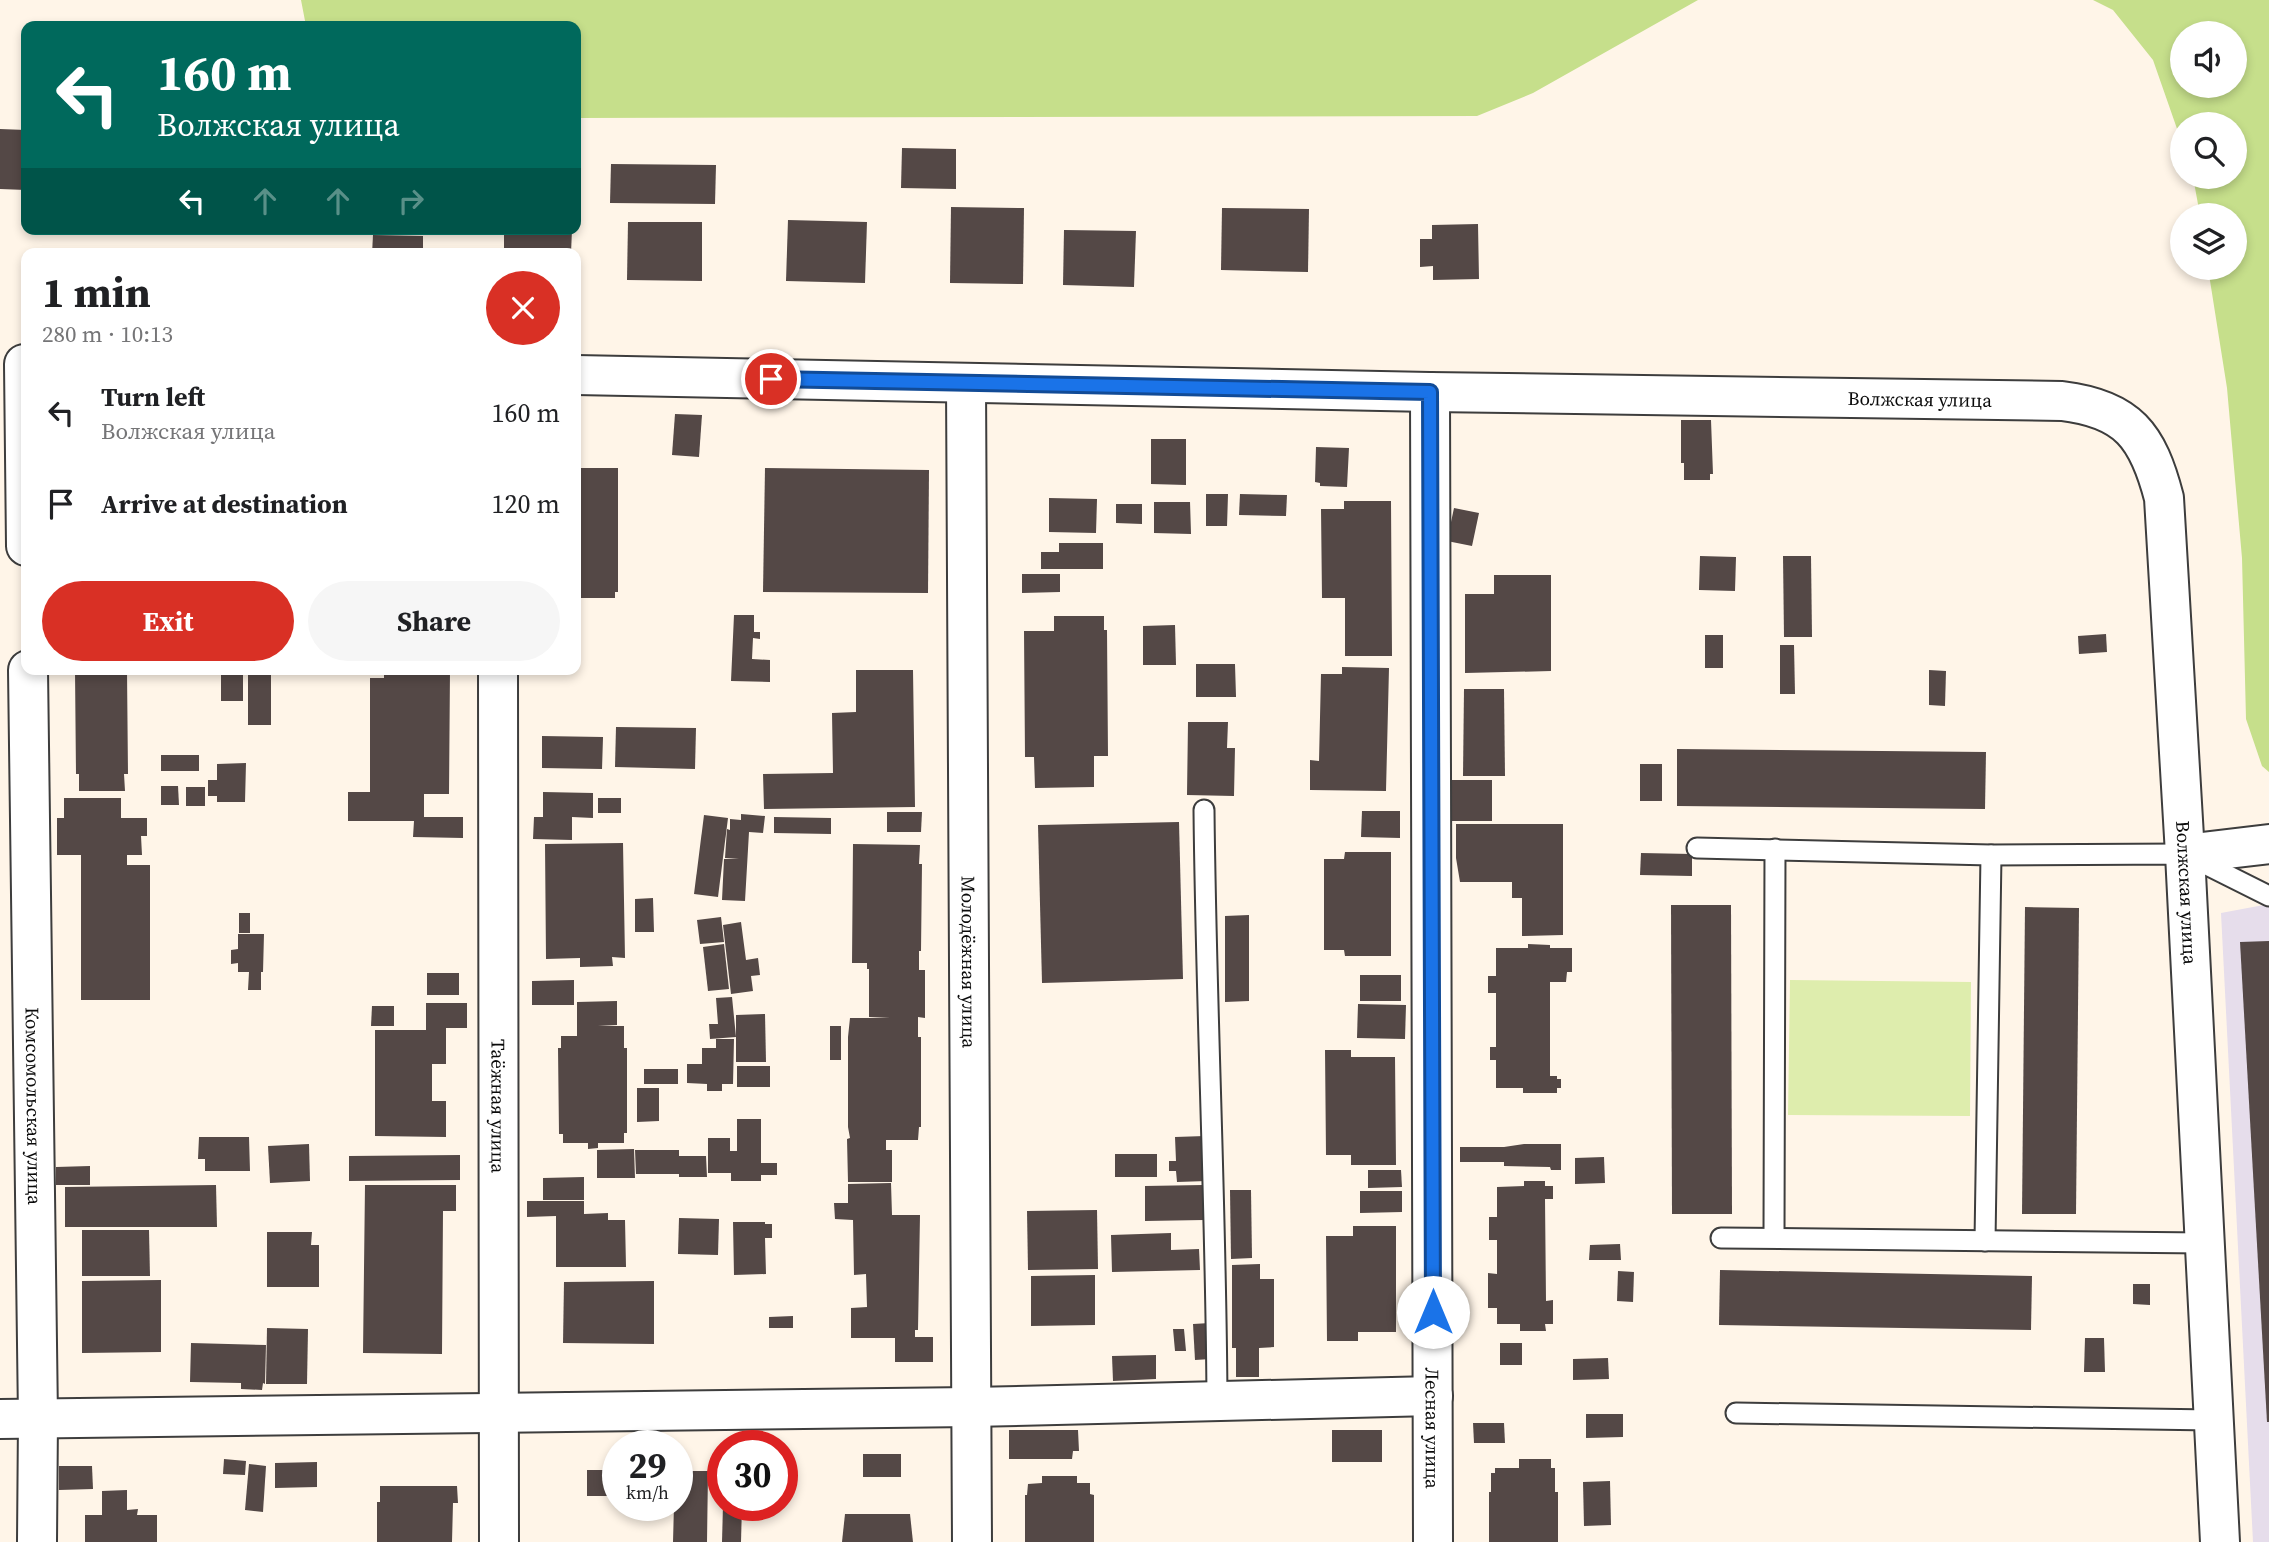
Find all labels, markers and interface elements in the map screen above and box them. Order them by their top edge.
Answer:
map controls [2170,21,2247,280]
button: sound [2170,21,2247,98]
text: 160 m [157,39,292,106]
icon: left [42,49,133,140]
text: Волжская улица [157,103,400,147]
button: search [2170,112,2247,189]
icon: left [173,182,211,220]
icon: ahead [246,182,284,220]
icon: ahead [319,182,357,220]
icon: right [392,182,430,220]
button: layers [2170,203,2247,280]
text: 1 min [42,263,151,321]
button: close [486,271,560,345]
text: 280 m · 10:13 [42,318,173,350]
pin [741,349,801,409]
icon: arrive [752,360,790,398]
text: Turn left [101,379,205,415]
street label: Волжская улица [1847,385,1992,413]
icon: left [42,394,80,432]
text: 160 m [492,395,560,431]
text: Волжская улица [101,415,276,447]
icon: arrive [42,485,80,523]
text: Arrive at destination [101,486,348,522]
text: 120 m [492,486,560,522]
button: Exit [42,581,294,661]
button: Share [308,581,560,661]
street label: Волжская улица [2170,820,2204,966]
street label: Молодёжная улица [956,876,982,1049]
street label: Комсомольская улица [20,1007,48,1205]
street label: Таёжная улица [485,1039,512,1173]
position arrow [1396,1275,1470,1349]
street label: Лесная улица [1420,1367,1446,1489]
speed limit sign: 30 [707,1430,798,1521]
text: 29 [629,1442,666,1490]
text: km/h [626,1480,669,1505]

